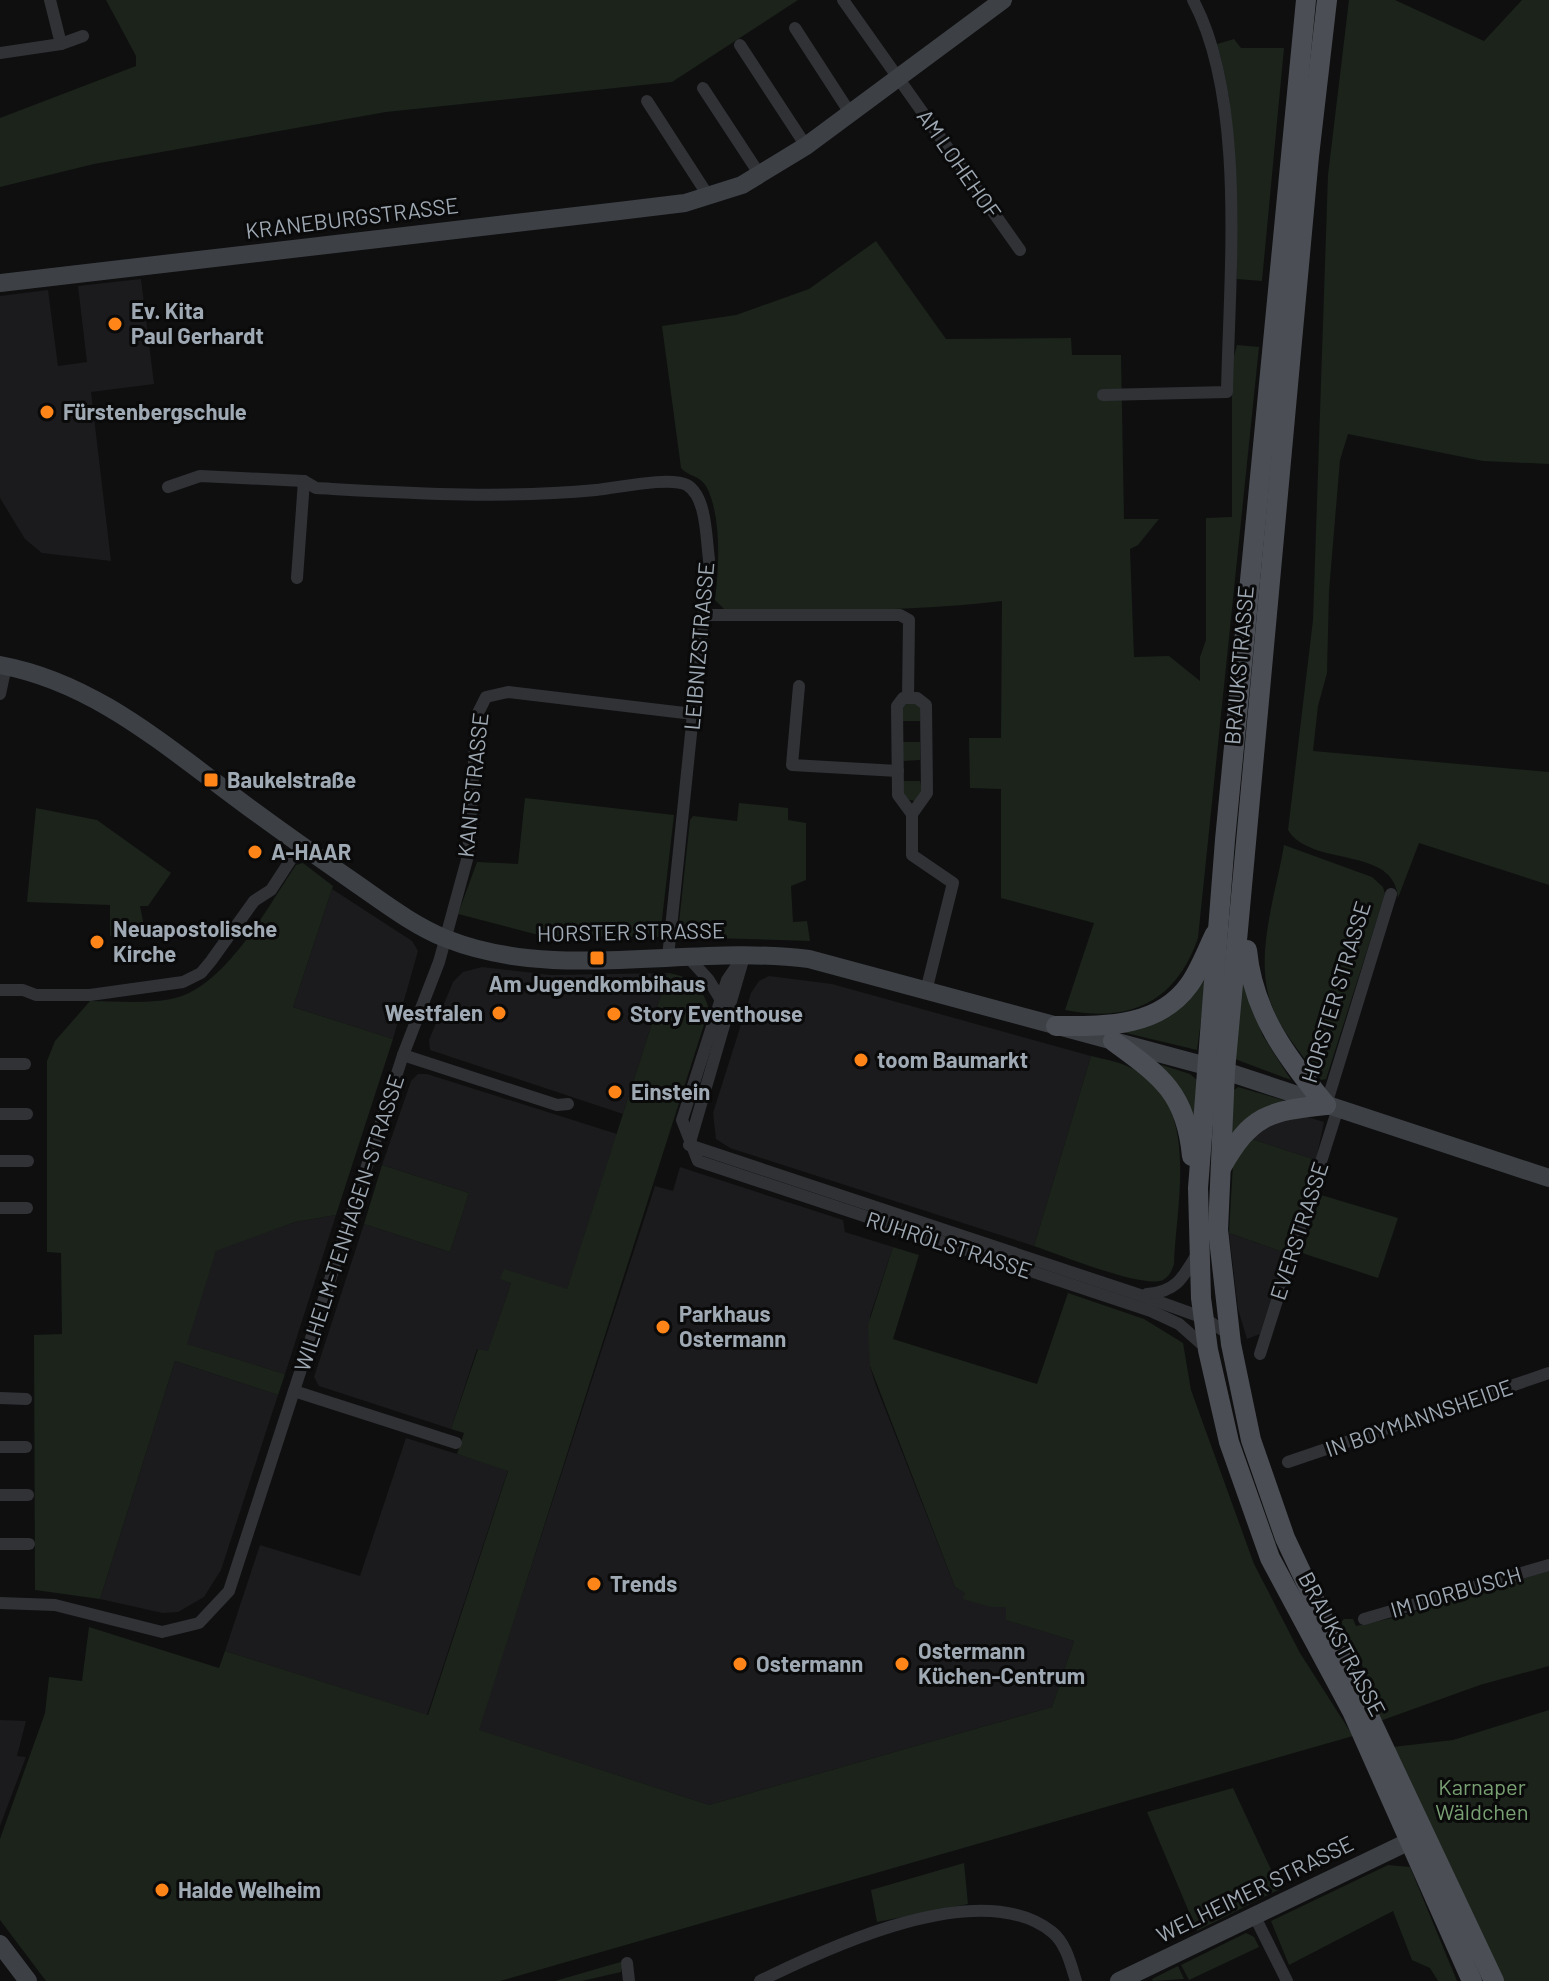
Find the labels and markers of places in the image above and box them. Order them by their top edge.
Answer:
place label: Ev. Kita Paul Gerhardt [131,297,264,348]
marker: Ev. Kita Paul Gerhardt [106,315,124,333]
place label: Fürstenbergschule [63,398,247,424]
marker: Fürstenbergschule [38,403,56,421]
place label: Baukelstraße [227,766,356,792]
marker: Baukelstraße [202,771,220,789]
place label: A-HAAR [271,838,351,864]
marker: A-HAAR [246,843,264,861]
place label: Neuapostolische Kirche [113,915,277,966]
marker: Neuapostolische Kirche [88,933,106,951]
marker: Am Jugendkombihaus [588,949,606,967]
place label: Am Jugendkombihaus [488,970,706,996]
place label: Westfalen [384,999,483,1025]
place label: Story Eventhouse [630,1000,803,1026]
marker: Westfalen [490,1004,508,1022]
marker: Story Eventhouse [605,1005,623,1023]
place label: toom Baumarkt [877,1046,1028,1072]
marker: toom Baumarkt [852,1051,870,1069]
place label: Einstein [631,1078,710,1104]
marker: Einstein [606,1083,624,1101]
place label: Parkhaus Ostermann [679,1300,786,1351]
marker: Parkhaus Ostermann [654,1318,672,1336]
place label: Trends [610,1570,677,1596]
marker: Trends [585,1575,603,1593]
place label: Ostermann Küchen-Centrum [918,1637,1085,1688]
place label: Ostermann [756,1650,863,1676]
marker: Ostermann [731,1655,749,1673]
marker: Ostermann Küchen-Centrum [893,1655,911,1673]
place label: Halde Welheim [178,1876,321,1902]
marker: Halde Welheim [153,1881,171,1899]

